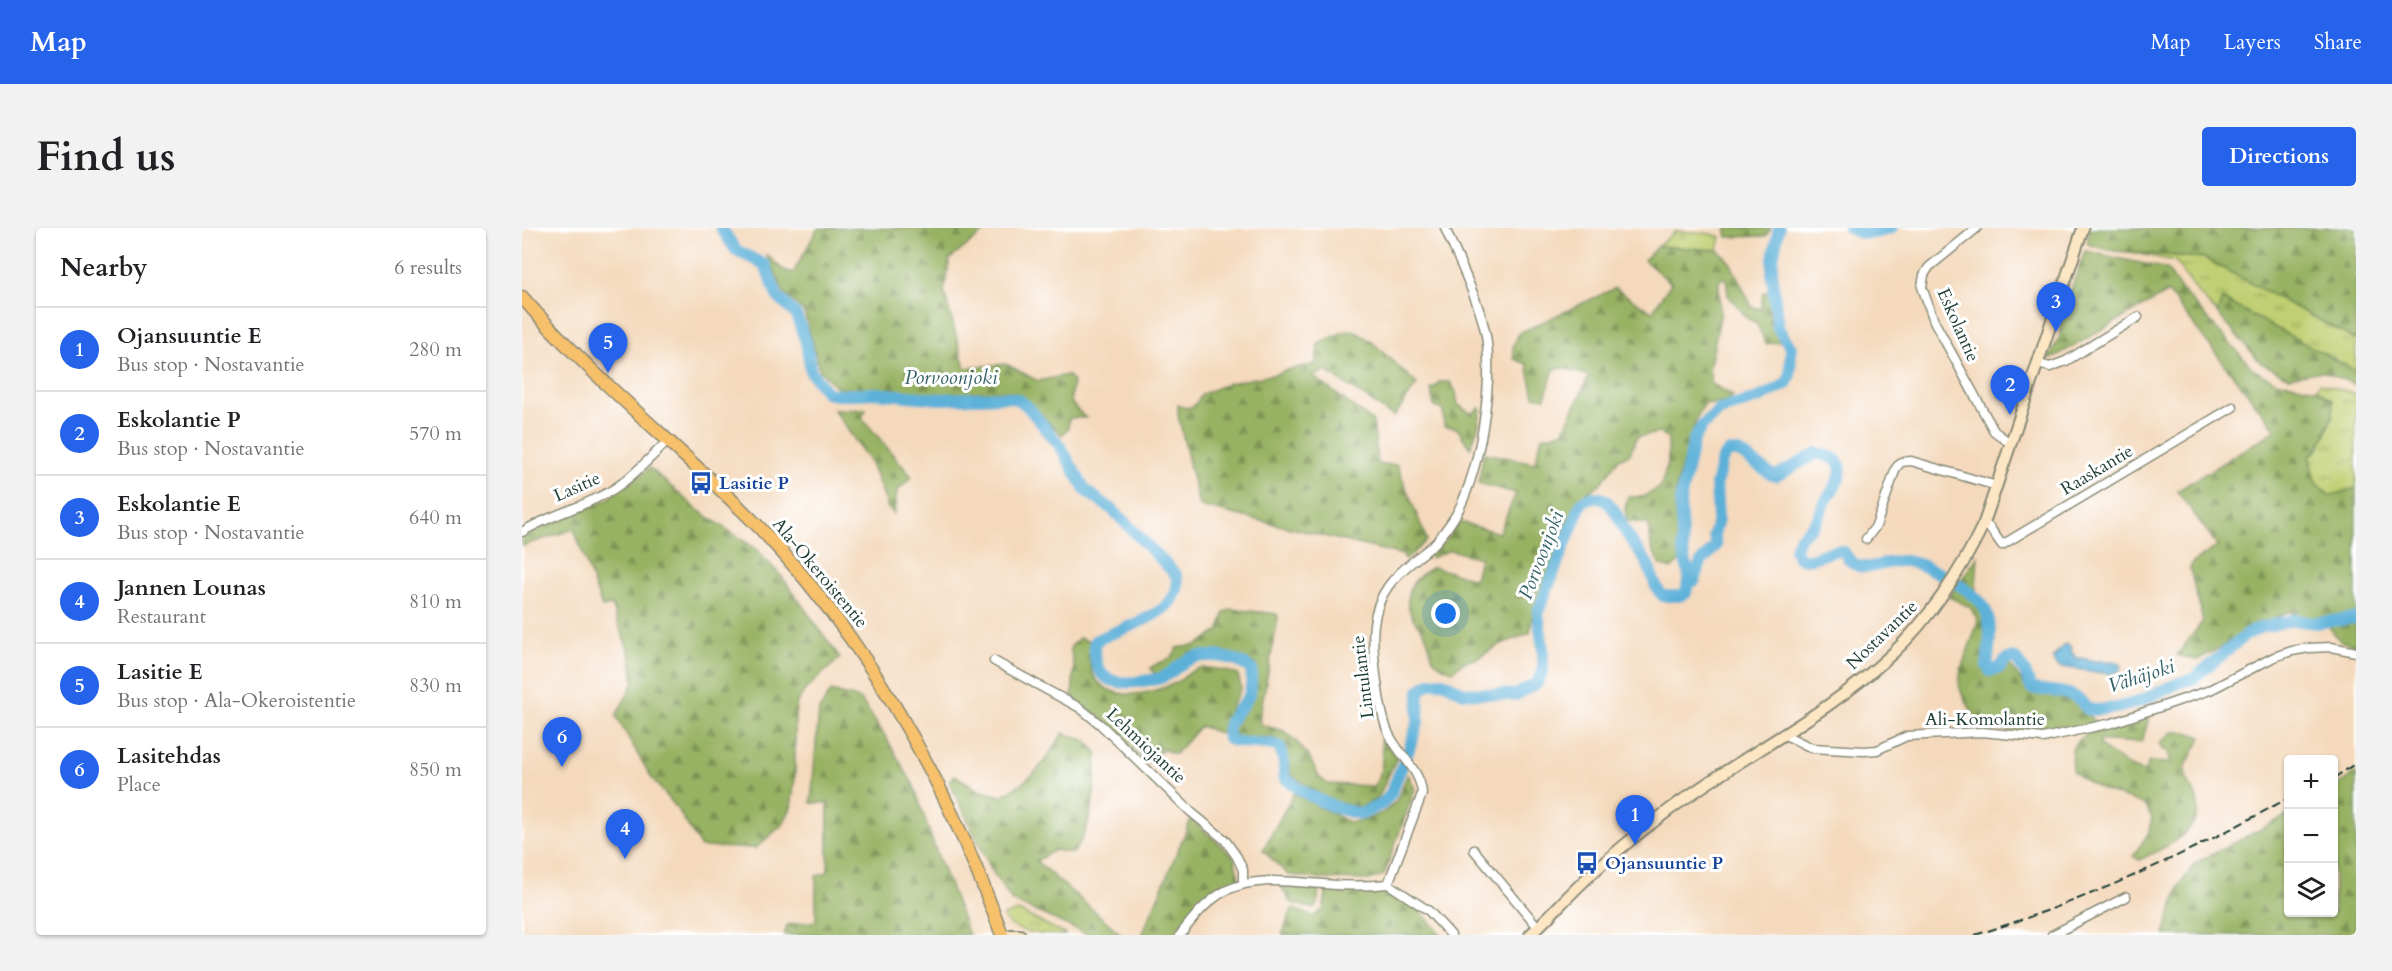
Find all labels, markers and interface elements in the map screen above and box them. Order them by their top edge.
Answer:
text: Map [30,23,87,61]
text: Map [2151,28,2191,57]
text: Layers [2224,28,2281,57]
text: Share [2314,28,2362,57]
button: Directions [2202,127,2356,186]
text: Find us [36,128,176,185]
text: Nearby [60,250,148,285]
text: 6 results [394,254,462,281]
pin: 3 [2036,282,2075,332]
street label: Eskolantie [1931,284,1985,366]
text: Ojansuuntie E [117,321,262,351]
pin: 5 [588,324,628,373]
text: 1 [74,336,85,363]
text: 280 m [409,336,462,363]
text: Bus stop · Nostavantie [117,351,305,378]
water label: Porvoonjoki [905,364,998,391]
pin: 2 [1990,366,2030,415]
text: Eskolantie P [117,405,241,435]
text: 2 [74,420,85,447]
text: 570 m [409,420,462,447]
text: Bus stop · Nostavantie [117,435,305,462]
street label: Raaskantie [2056,439,2138,501]
street label: Lasitie [550,466,604,508]
bus stop icon: Lasitie P [688,470,714,496]
place label: Lasitie P [719,471,789,496]
text: Eskolantie E [117,489,241,519]
text: 3 [74,504,85,531]
text: 640 m [409,504,462,531]
water label: Porvoonjoki [1512,506,1570,603]
street label: Ala-Okeroistentie [766,513,874,633]
text: Bus stop · Nostavantie [117,519,305,546]
text: Jannen Lounas [117,573,266,603]
text: 4 [74,588,85,615]
text: 810 m [409,588,462,615]
street label: Nostavantie [1841,595,1923,675]
your location [1431,599,1460,628]
text: Restaurant [117,603,206,630]
street label: Lintulantie [1346,634,1380,720]
water label: Vähäjoki [2104,652,2178,699]
text: Lasitie E [117,657,203,687]
text: 5 [74,672,85,699]
text: 830 m [409,672,462,699]
text: Bus stop · Ala-Okeroistentie [117,687,356,714]
street label: Lehmiojantie [1101,702,1191,790]
street label: Ali-Komolantie [1925,707,2045,732]
pin: 6 [542,718,582,767]
text: Lasitehdas [117,741,221,771]
map controls [2284,755,2338,917]
button: + [2284,755,2338,809]
text: 6 [74,756,85,783]
text: 850 m [409,756,462,783]
text: Place [117,771,161,798]
pin: 1 [1616,796,1654,845]
button: − [2284,809,2338,863]
pin: 4 [606,810,644,859]
bus stop icon: Ojansuuntie P [1574,850,1600,876]
place label: Ojansuuntie P [1605,851,1723,876]
button: layers [2284,863,2338,917]

